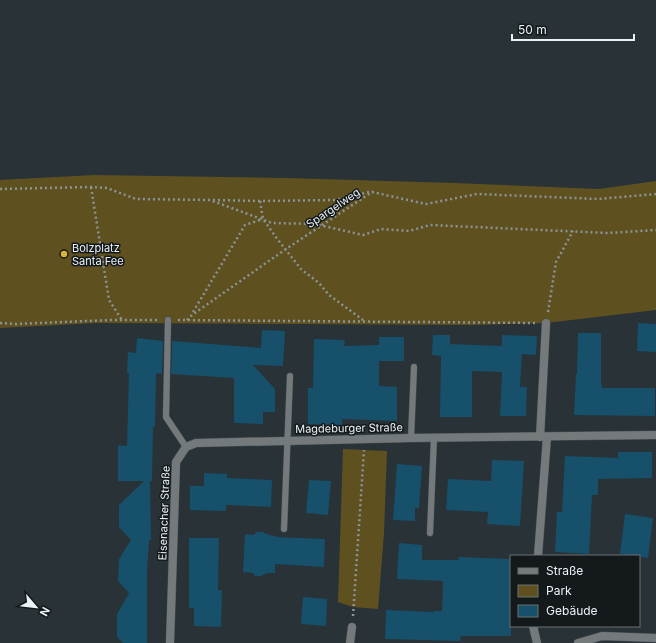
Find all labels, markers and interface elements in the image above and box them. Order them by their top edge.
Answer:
scale bar [512,16,634,42]
text: 50 m [518,22,547,37]
street label: Spargelweg [303,185,363,231]
place label: Bolzplatz Santa Fee [72,241,124,268]
marker: Bolzplatz Santa Fee [59,249,69,259]
street label: Magdeburger Straße [295,420,403,436]
street label: Eisenacher Straße [155,465,173,561]
legend [510,555,640,627]
text: Straße [546,563,583,578]
text: Park [546,583,572,598]
north arrow [16,587,56,627]
text: Gebäude [546,603,598,618]
text: N [37,605,53,619]

